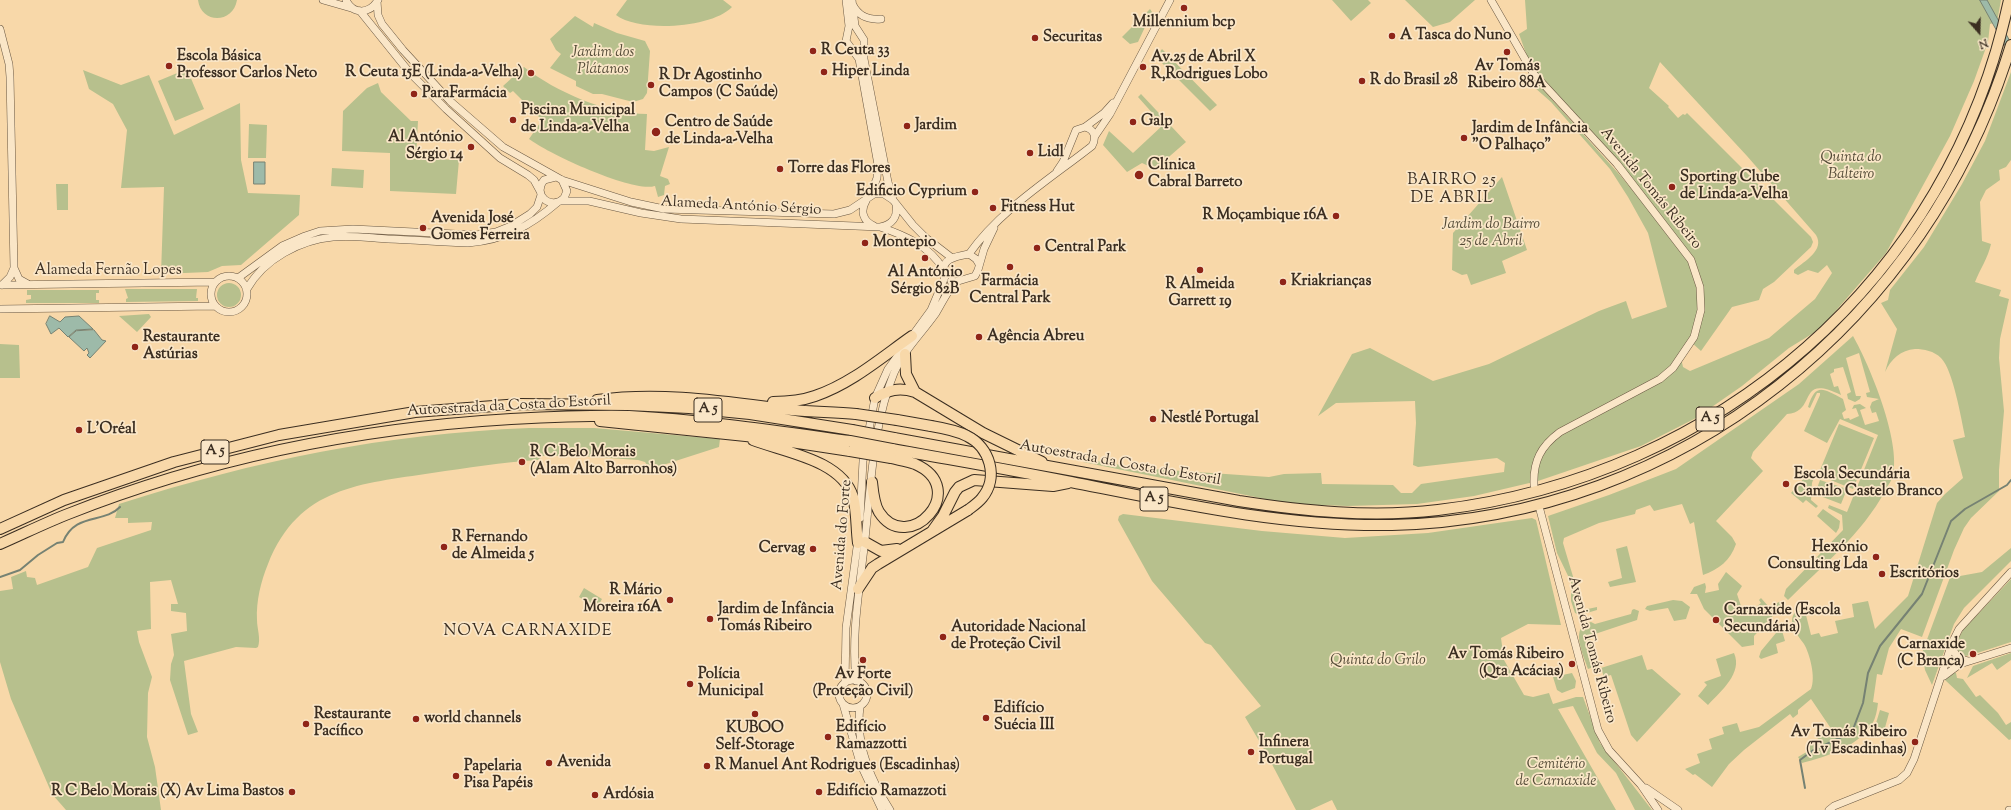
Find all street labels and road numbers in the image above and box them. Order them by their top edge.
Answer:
street label: Avenida Tomás Ribeiro [1595,125,1705,253]
street label: Alameda António Sérgio [660,194,822,220]
street label: Alameda Fernão Lopes [34,262,182,280]
street label: Autoestrada da Costa do Estoril [407,393,611,421]
road number: A 5 [694,398,722,422]
road number: A 5 [1696,407,1724,431]
street label: Autoestrada da Costa do Estoril [1018,437,1222,491]
road number: A 5 [201,440,229,464]
street label: Avenida do Forte [829,479,857,591]
road number: A 5 [1140,487,1168,511]
street label: Avenida Tomás Ribeiro [1563,575,1619,725]

